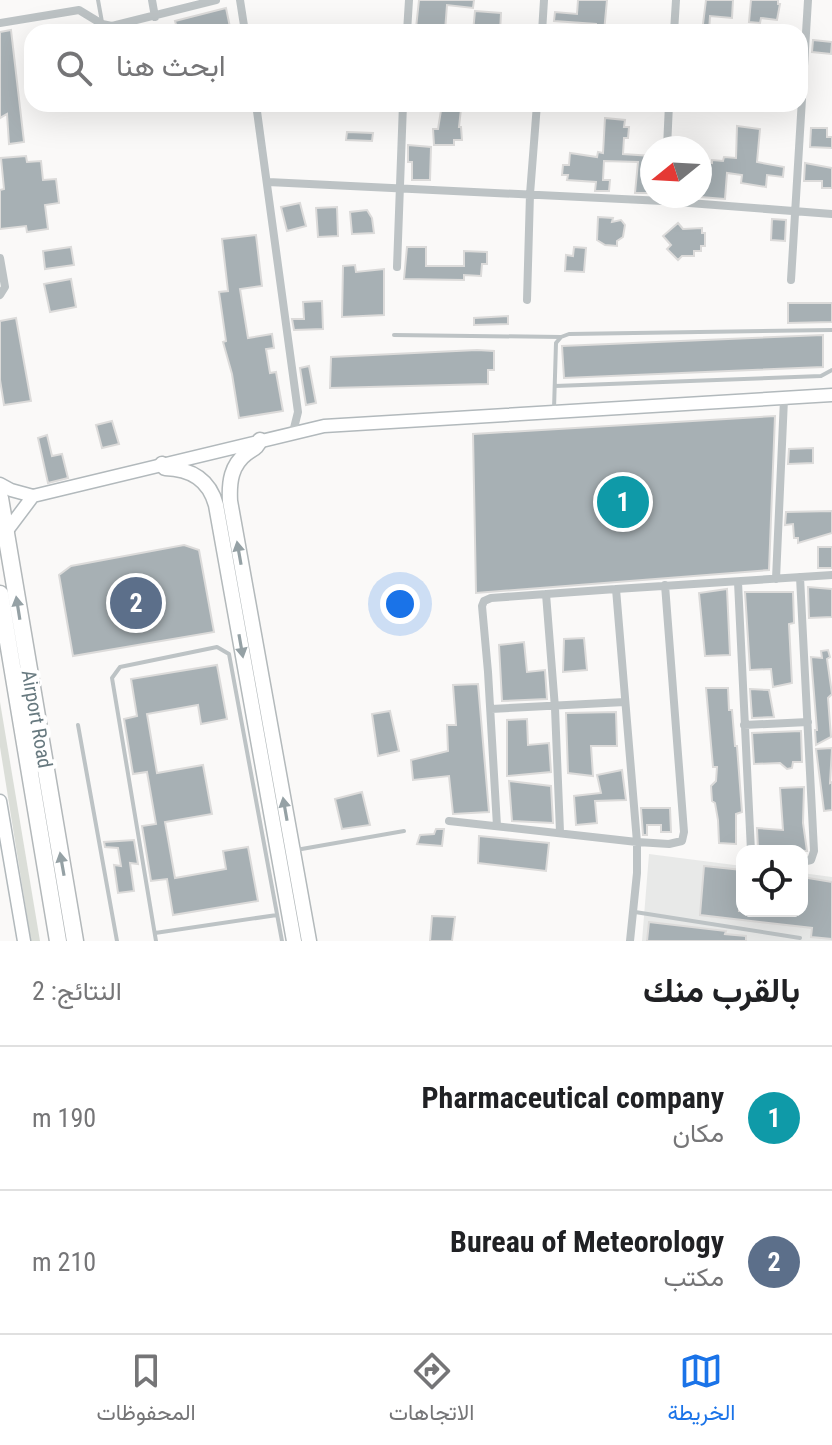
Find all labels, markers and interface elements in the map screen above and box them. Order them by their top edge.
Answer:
search box [24,24,808,112]
icon: search [52,46,96,90]
text: ابحث هنا [116,48,226,83]
north arrow [640,136,712,208]
pin: 1 [597,472,649,532]
one-way arrow [233,540,245,565]
pin: 2 [110,573,162,633]
your location [380,584,420,624]
one-way arrow [11,595,24,620]
one-way arrow [236,634,248,659]
street label: Airport Road [17,668,57,770]
one-way arrow [279,796,291,821]
map controls [736,845,808,917]
button: locate [736,845,808,917]
one-way arrow [55,851,67,876]
text: بالقرب منك [643,970,800,1010]
text: النتائج: 2 [32,976,122,1006]
text: Pharmaceutical company [422,1080,724,1115]
text: 190 m [32,1103,96,1133]
text: 1 [767,1103,781,1133]
text: مكان [672,1118,724,1148]
text: Bureau of Meteorology [450,1224,724,1259]
text: 210 m [32,1247,96,1277]
text: 2 [767,1247,781,1277]
text: مكتب [663,1262,724,1292]
tab: المحفوظات [97,1349,196,1432]
tab: الاتجاهات [389,1349,474,1432]
tab: الخريطة [667,1349,735,1432]

